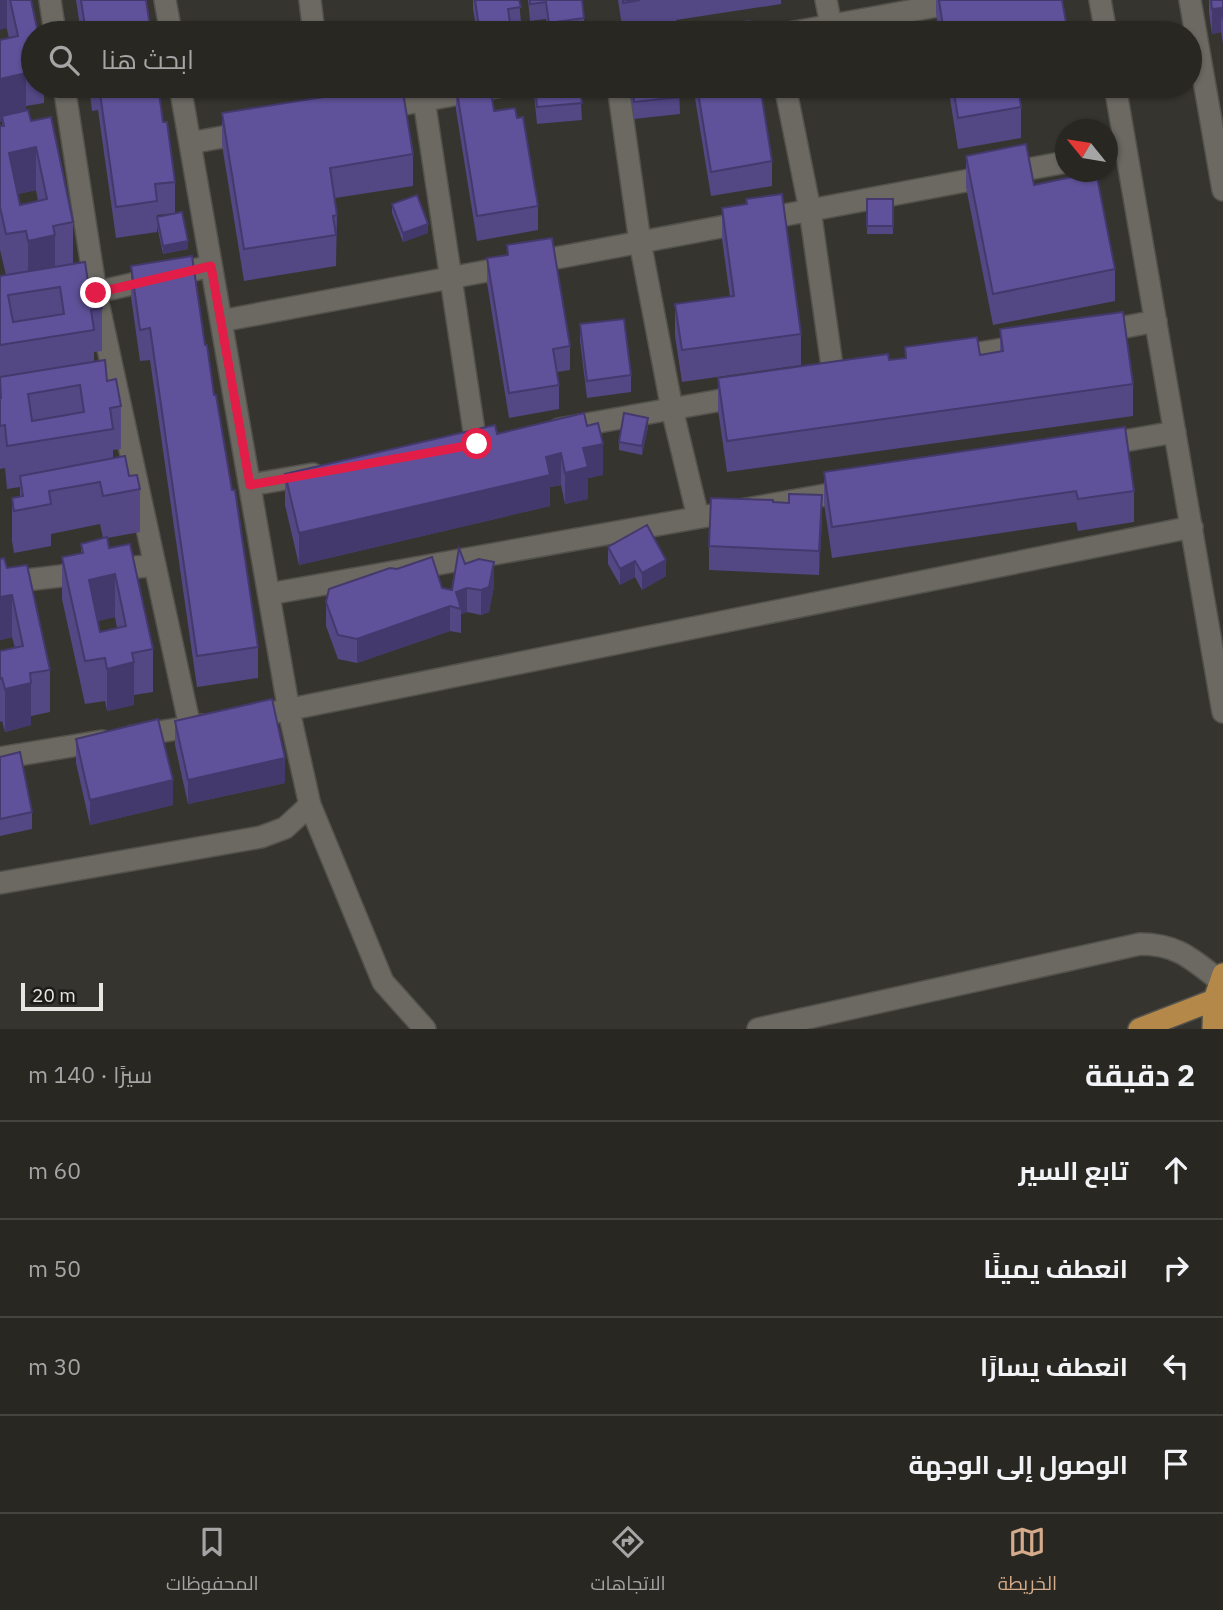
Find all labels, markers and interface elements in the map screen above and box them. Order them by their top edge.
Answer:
search box [21,21,1202,98]
icon: search [45,41,83,79]
text: ابحث هنا [101,42,194,76]
north arrow [1055,119,1118,182]
route end [80,277,111,308]
route start [461,428,492,459]
scale bar [21,980,103,1012]
text: 20 m [32,983,76,1007]
text: 2 دقيقة [1085,1055,1195,1094]
text: سيرًا · 140 m [28,1059,152,1089]
icon: ahead [1157,1151,1195,1189]
text: تابع السير [1018,1153,1128,1187]
text: 60 m [28,1155,81,1185]
icon: right [1157,1249,1195,1287]
text: انعطف يمينًا [983,1251,1128,1285]
text: 50 m [28,1253,81,1283]
icon: left [1157,1347,1195,1385]
text: انعطف يسارًا [980,1349,1128,1383]
text: 30 m [28,1351,81,1381]
icon: arrive [1157,1445,1195,1483]
text: الوصول إلى الوجهة [909,1447,1128,1481]
tab: المحفوظات [166,1523,259,1601]
tab: الاتجاهات [590,1523,666,1601]
tab: الخريطة [998,1523,1057,1601]

